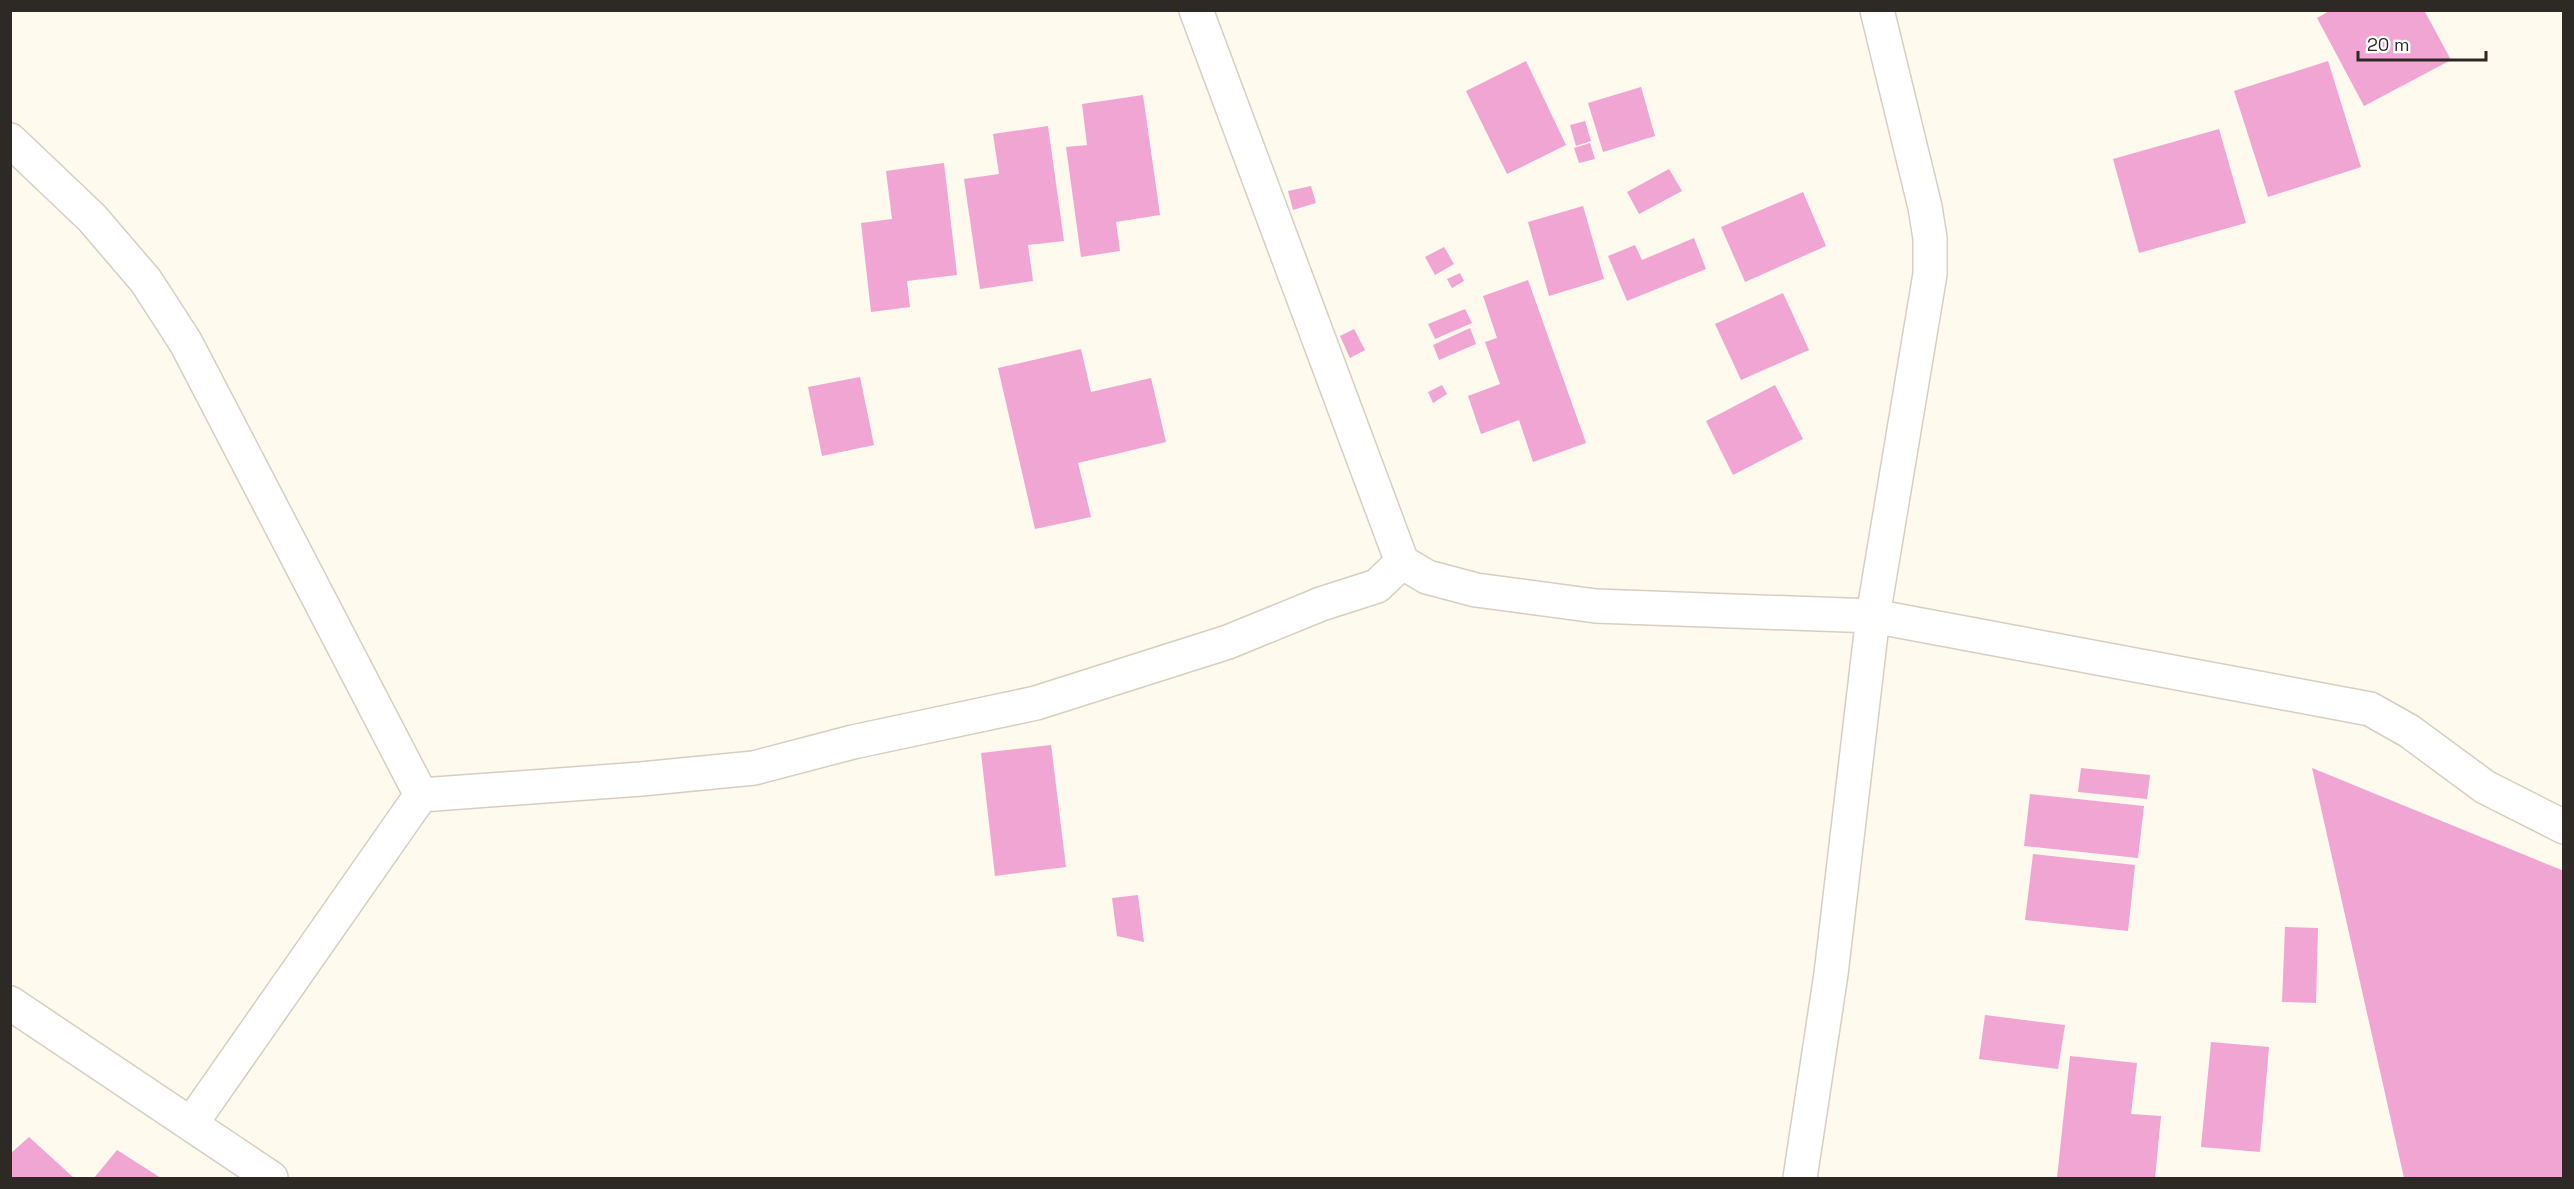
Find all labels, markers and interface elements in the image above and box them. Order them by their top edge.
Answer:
scale bar [2358,24,2486,62]
text: 20 m [2367,33,2410,56]

